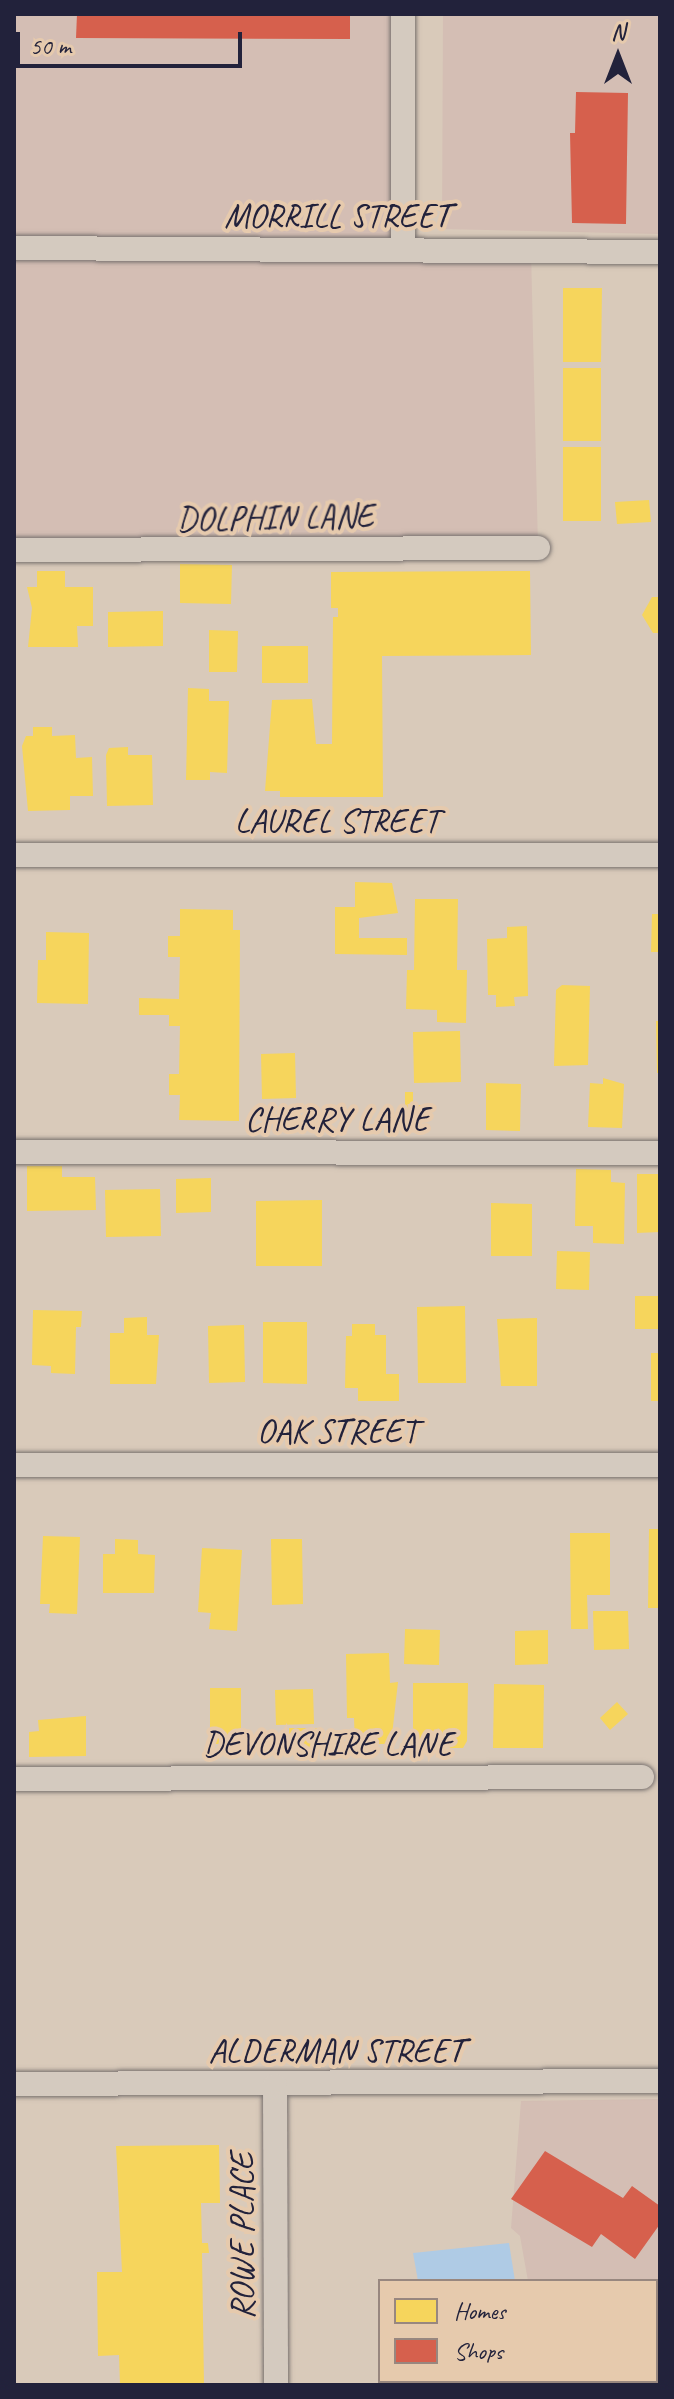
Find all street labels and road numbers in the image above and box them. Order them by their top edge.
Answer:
street label: MORRILL STREET [224,196,450,236]
street label: DOLPHIN LANE [177,495,373,539]
street label: LAUREL STREET [235,801,439,841]
street label: CHERRY LANE [246,1099,428,1139]
street label: OAK STREET [257,1411,417,1451]
street label: DEVONSHIRE LANE [203,1724,453,1764]
street label: ALDERMAN STREET [209,2031,463,2071]
street label: ROWE PLACE [222,2153,262,2319]

